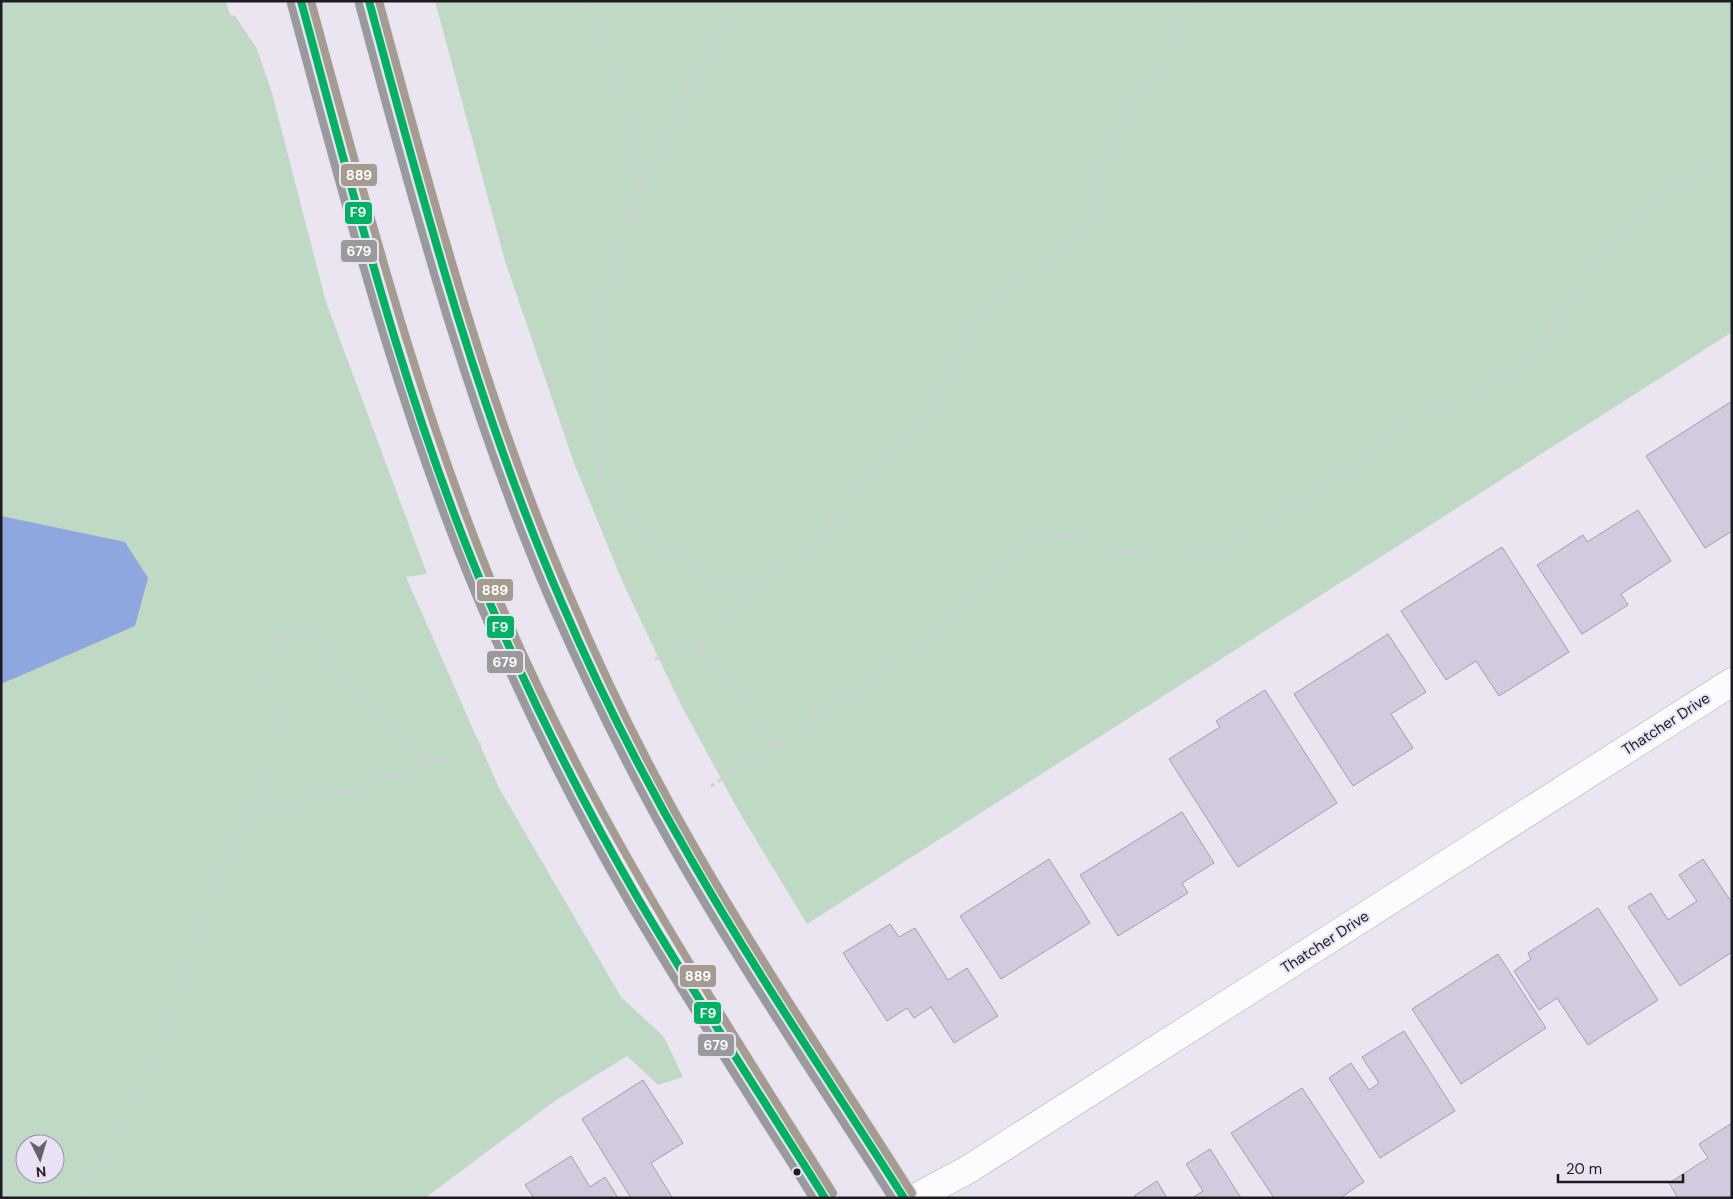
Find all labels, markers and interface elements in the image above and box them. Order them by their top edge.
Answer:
line badge: 889 [340,163,378,187]
text: 889 [346,166,372,184]
line badge: F9 [344,201,373,225]
text: F9 [350,203,366,221]
line badge: 679 [340,239,378,263]
text: 679 [347,242,372,260]
line badge: 889 [476,578,514,602]
text: 889 [482,581,508,599]
line badge: F9 [486,615,515,639]
text: F9 [492,618,508,636]
line badge: 679 [486,650,524,674]
text: 679 [493,653,518,671]
street label: Thatcher Drive [1618,688,1714,760]
street label: Thatcher Drive [1277,906,1373,978]
line badge: 889 [679,964,717,988]
text: 889 [685,967,711,985]
line badge: F9 [693,1001,722,1025]
text: F9 [700,1004,716,1022]
line badge: 679 [697,1033,735,1057]
text: 679 [704,1036,729,1054]
north arrow [15,1134,65,1184]
scale bar [1558,1152,1683,1184]
text: 20 m [1566,1159,1602,1179]
text: N [35,1163,47,1181]
unlabelled marker [792,1167,802,1177]

